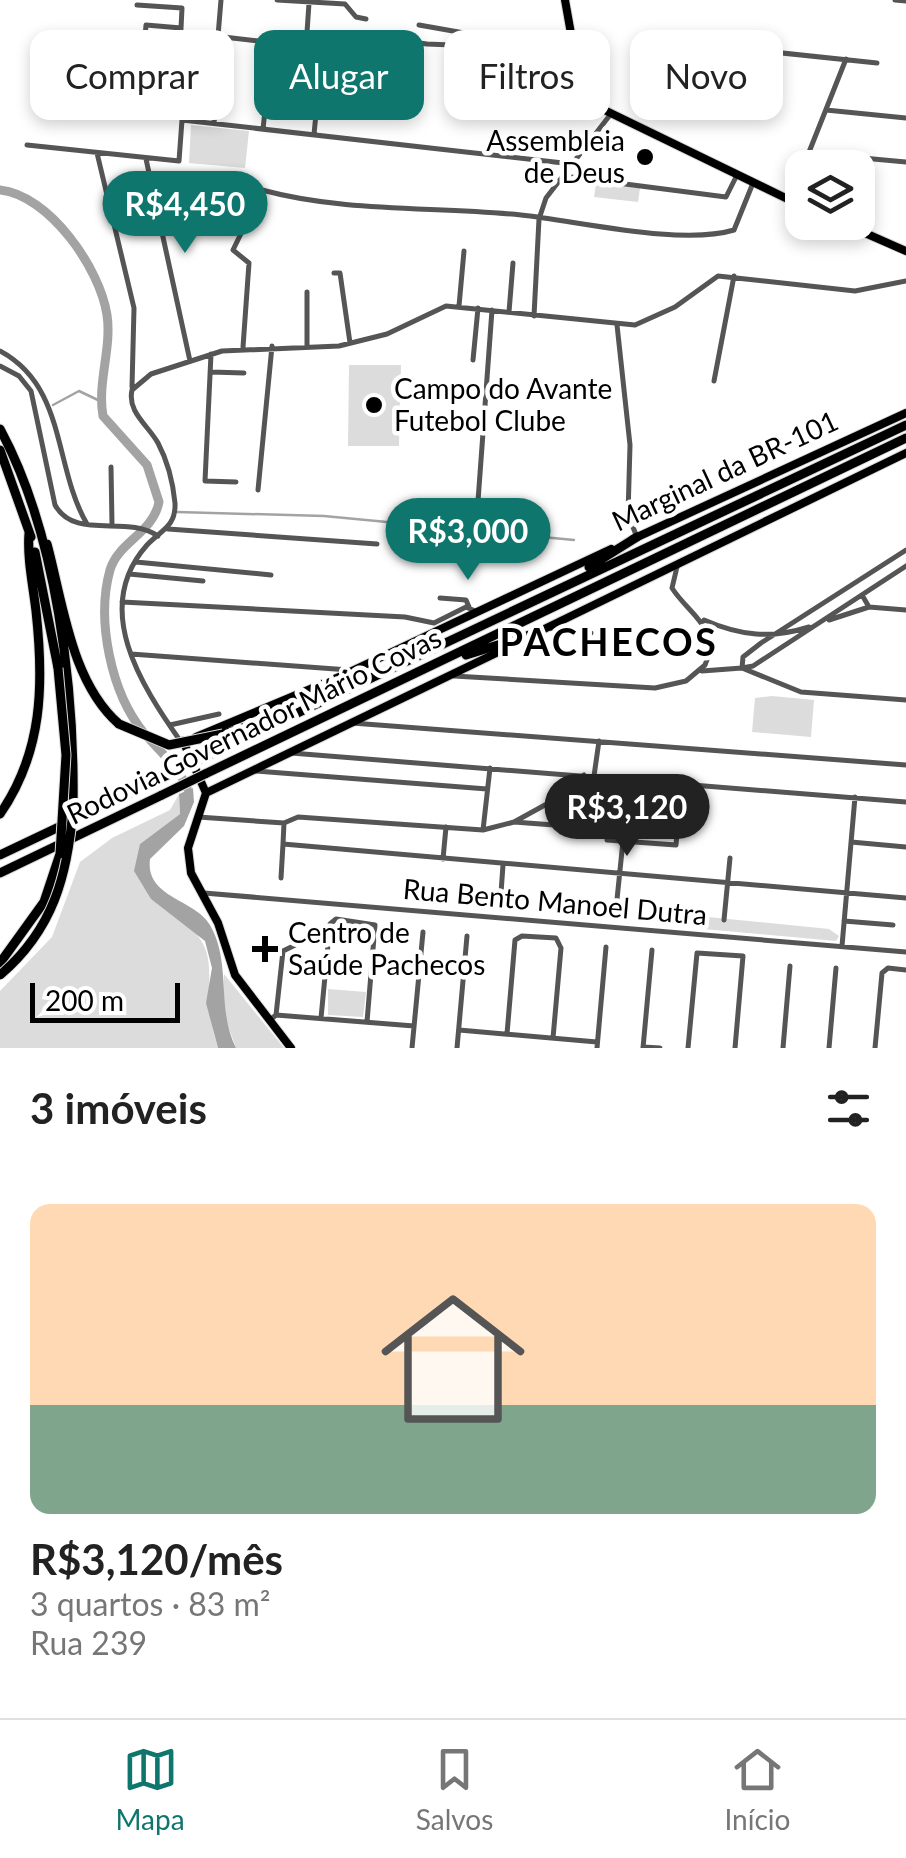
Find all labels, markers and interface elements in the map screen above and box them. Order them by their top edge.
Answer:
chip: Comprar [30,30,234,120]
chip: Alugar [254,30,424,120]
chip: Filtros [444,30,610,120]
chip: Novo [630,30,783,120]
place label: Assembleia de Deus [486,123,625,189]
marker: Assembleia de Deus [634,146,656,168]
map controls [785,150,875,240]
button: layers [785,150,875,240]
pin: R$4,450 [93,171,277,256]
text: R$4,450 [125,184,245,223]
place label: Campo do Avante Futebol Clube [394,371,612,437]
marker: Campo do Avante Futebol Clube [363,394,385,416]
street label: Marginal da BR-101 [606,403,843,537]
pin: R$3,000 [376,498,560,583]
text: R$3,000 [408,511,528,550]
district label: PACHECOS [500,618,718,664]
street label: Rodovia Governador Mário Covas [61,619,446,831]
pin: R$3,120 [535,774,719,859]
text: R$3,120 [567,787,687,826]
street label: Rua Bento Manoel Dutra [402,871,708,931]
place label: Centro de Saúde Pachecos [288,915,485,981]
marker: Centro de Saúde Pachecos [252,936,278,962]
scale bar [30,978,180,1023]
text: 200 m [45,983,124,1017]
icon: filters [821,1081,876,1136]
text: 3 imóveis [30,1083,207,1133]
icon: home [363,1269,543,1449]
text: R$3,120/mês [30,1534,283,1584]
text: 3 quartos · 83 m² [30,1584,270,1623]
text: Rua 239 [30,1623,147,1662]
tab: Mapa [116,1742,185,1836]
tab: Salvos [416,1742,493,1836]
tab: Início [724,1742,790,1836]

